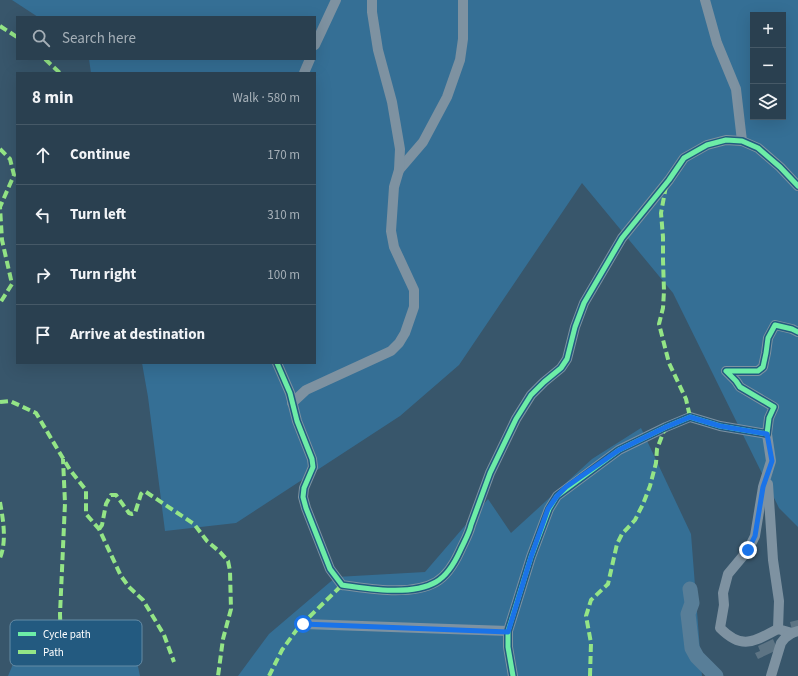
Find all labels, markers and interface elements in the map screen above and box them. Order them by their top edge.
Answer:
map controls [750,12,786,120]
button: + [750,12,786,48]
search box [16,16,316,60]
icon: search [30,27,52,49]
text: Search here [62,28,136,49]
button: − [750,48,786,84]
button: layers [750,84,786,120]
text: 8 min [32,86,73,110]
text: Walk · 580 m [232,89,300,107]
icon: ahead [32,144,54,166]
text: Continue [70,144,130,165]
text: 170 m [267,146,300,164]
icon: left [32,204,54,226]
text: Turn left [70,204,126,225]
text: 310 m [267,206,300,224]
icon: right [32,264,54,286]
text: Turn right [70,264,136,285]
text: 100 m [267,266,300,284]
icon: arrive [32,324,54,346]
text: Arrive at destination [70,324,205,345]
route end [739,541,757,559]
route start [294,615,312,633]
legend [10,620,142,666]
text: Cycle path [43,627,91,642]
text: Path [43,645,64,660]

